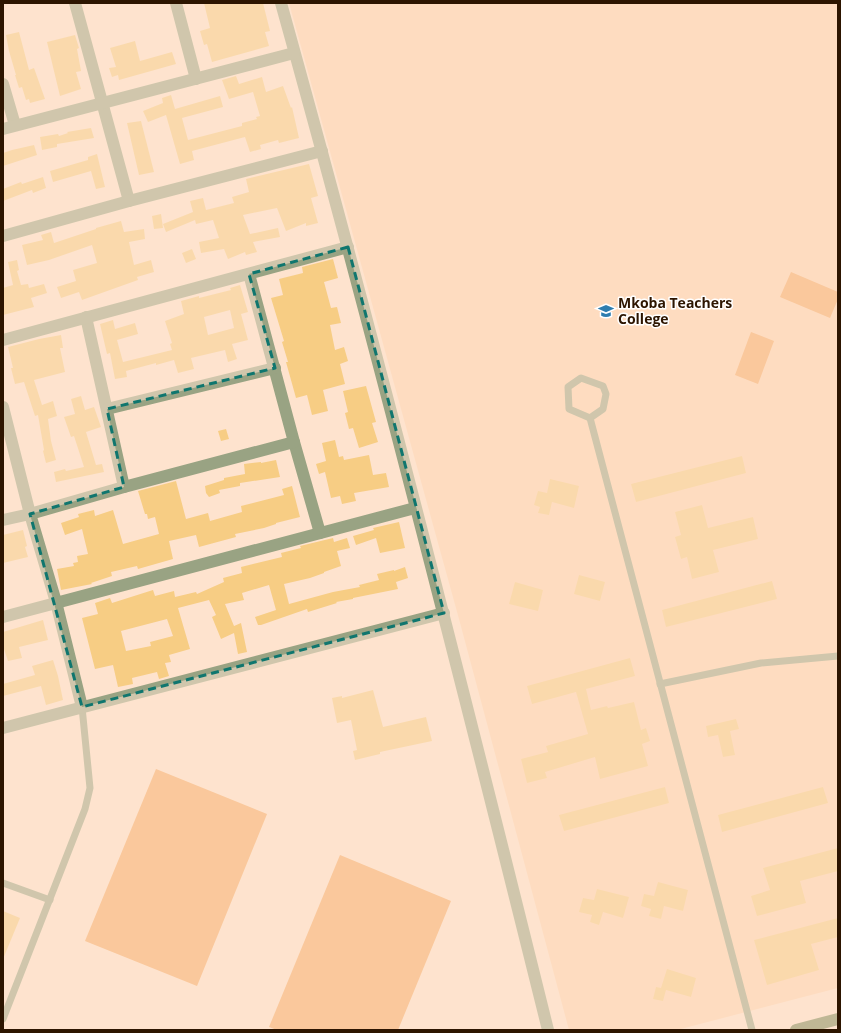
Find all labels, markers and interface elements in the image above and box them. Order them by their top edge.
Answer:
place label: Mkoba Teachers College [618,293,732,328]
school or university icon: Mkoba Teachers College [597,302,615,320]

